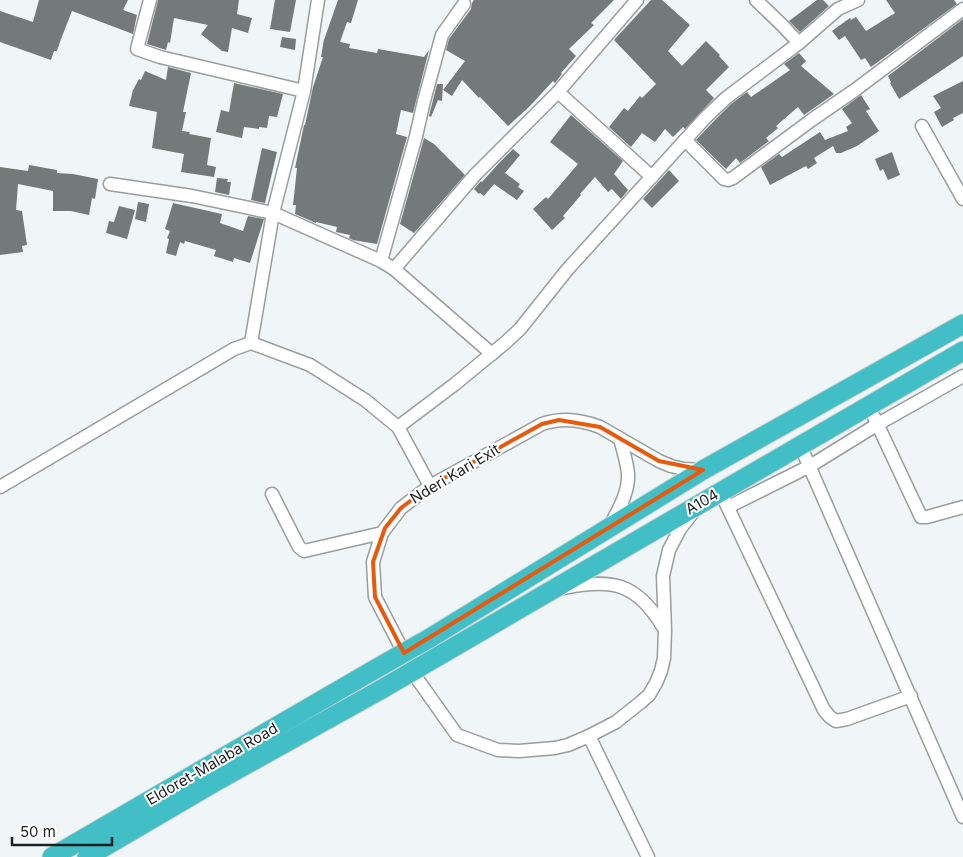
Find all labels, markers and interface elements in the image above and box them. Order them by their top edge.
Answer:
street label: Nderi Kari Exit [407,439,503,508]
street label: A104 [682,485,722,519]
street label: Eldoret-Malaba Road [143,718,281,809]
scale bar [12,814,112,846]
text: 50 m [20,822,56,841]

